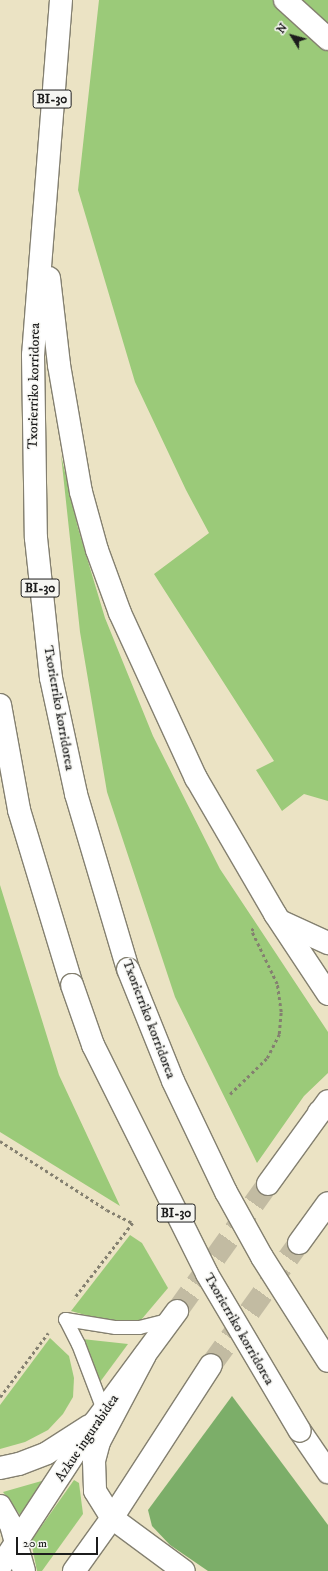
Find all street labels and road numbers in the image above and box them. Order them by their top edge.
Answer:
road number: BI-30 [32,88,72,110]
street label: Txorierriko korridorea [24,323,44,449]
road number: BI-30 [20,577,60,599]
street label: Txorierriko korridorea [40,644,78,772]
street label: Txorierriko korridorea [119,957,179,1081]
road number: BI-30 [156,1202,196,1224]
street label: Txorierriko korridorea [200,1270,278,1388]
street label: Azkue ingurabidea [52,1391,122,1485]

